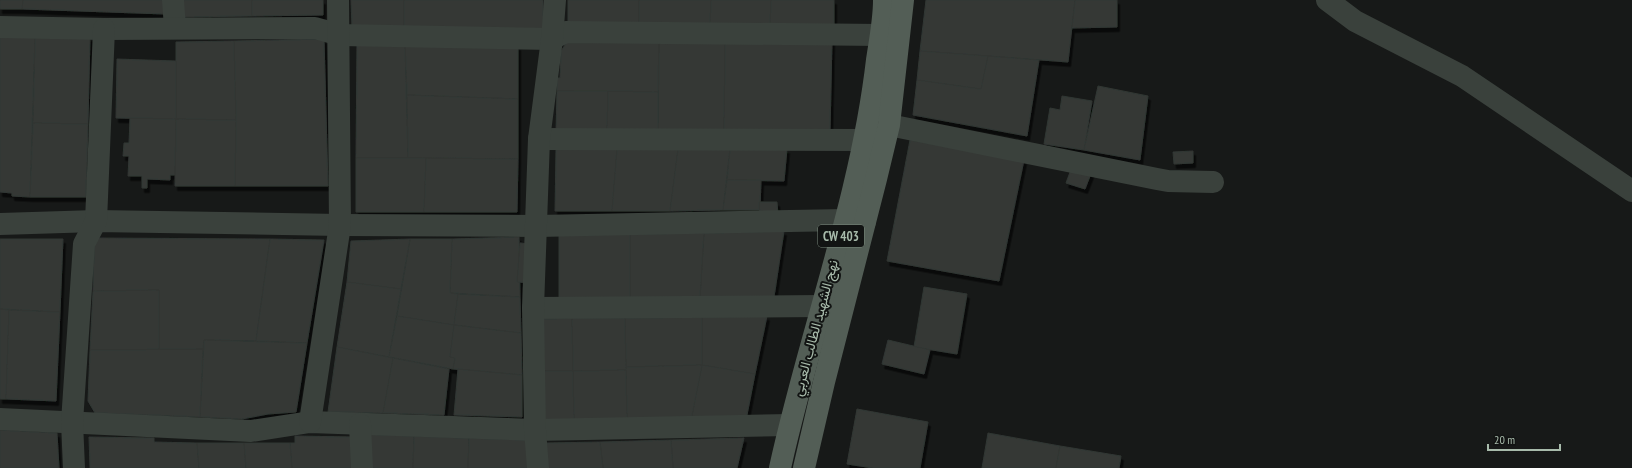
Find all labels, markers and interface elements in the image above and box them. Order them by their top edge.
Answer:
road number: CW 403 [818,225,864,247]
street label: نهج الشهيد الطالب العربي [788,258,845,399]
scale bar [1488,426,1560,452]
text: 20 m [1494,432,1515,447]

